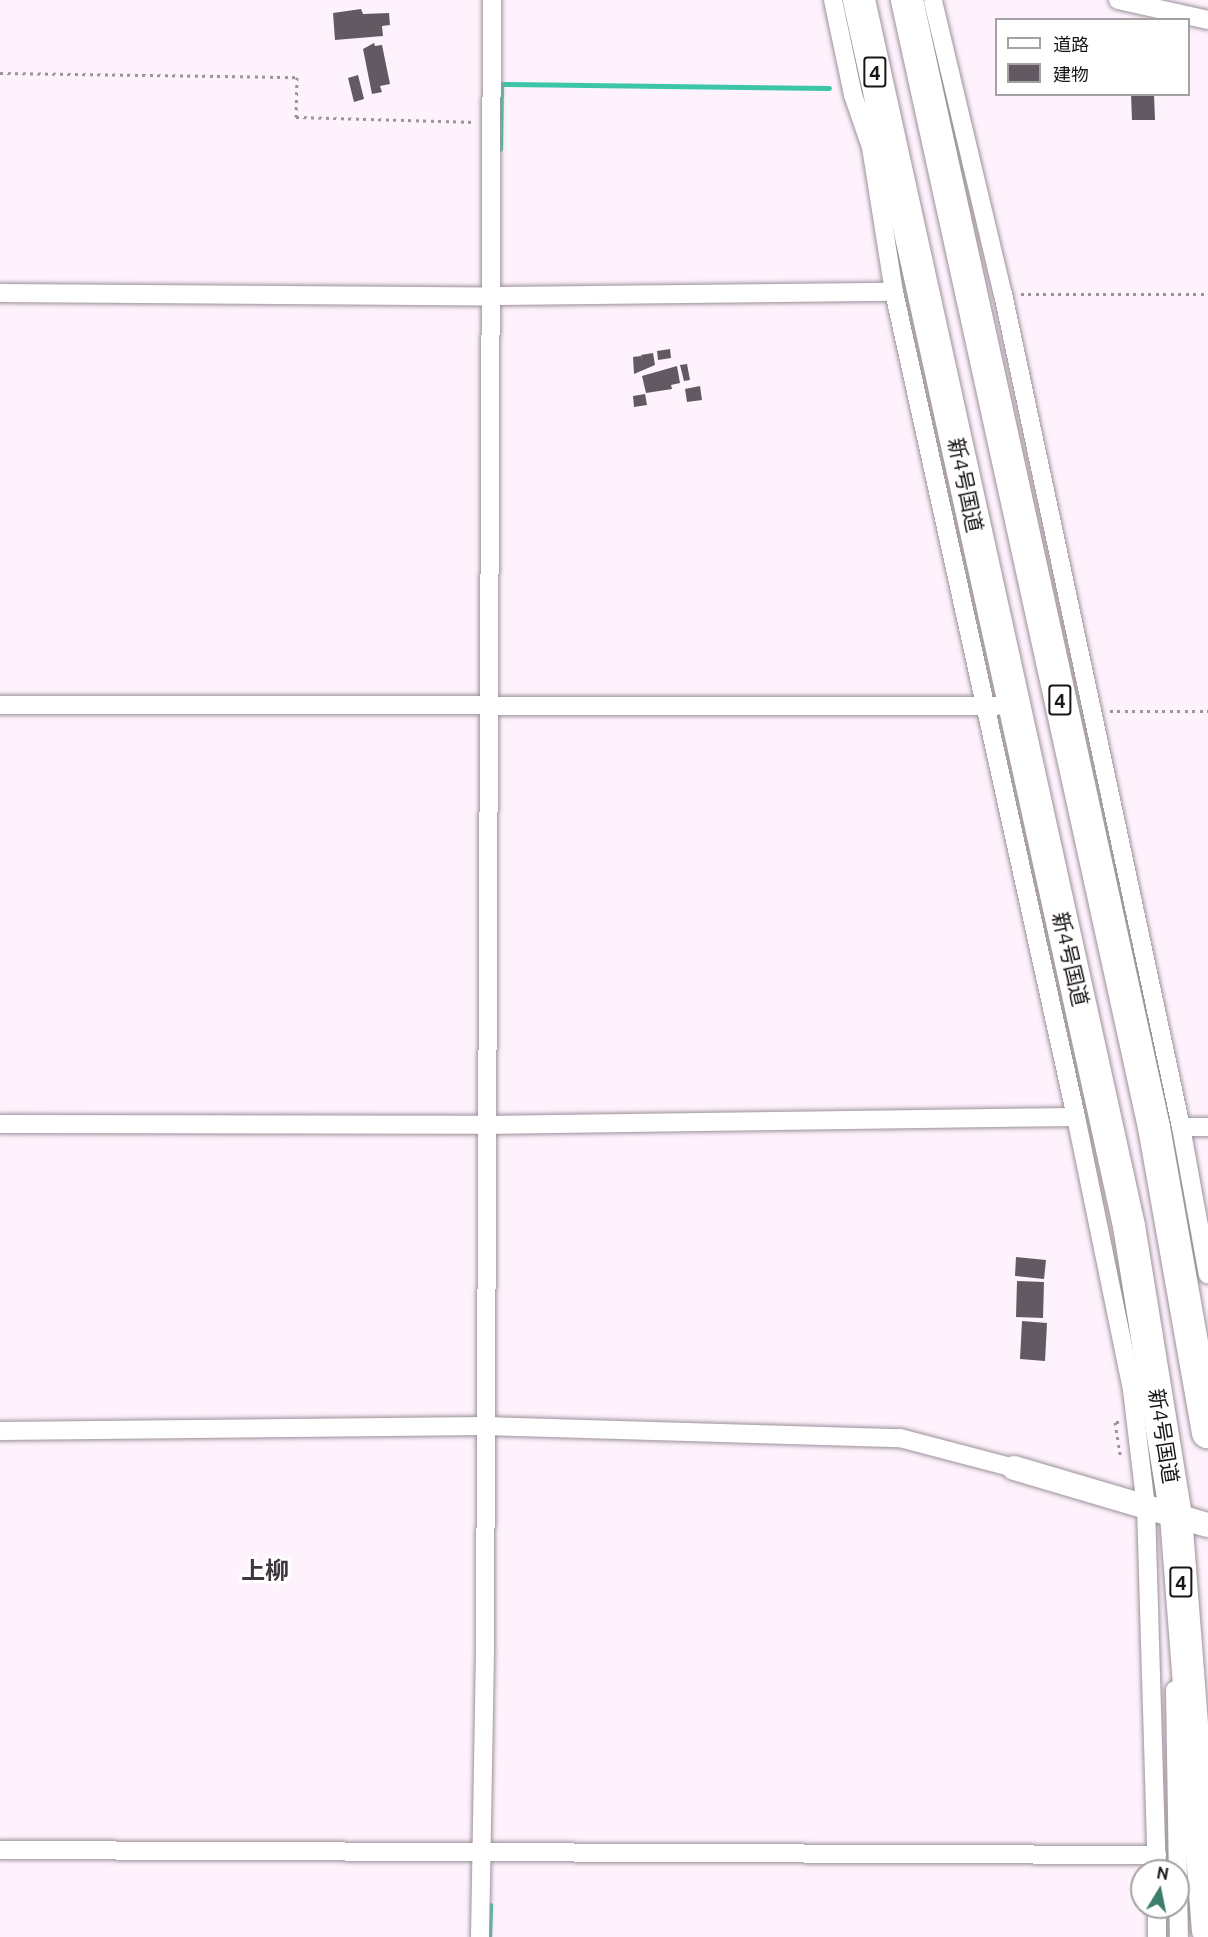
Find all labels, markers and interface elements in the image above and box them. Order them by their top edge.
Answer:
legend [995,18,1190,96]
text: 道路 [1053,34,1089,54]
road number: 4 [863,55,887,89]
text: 建物 [1053,64,1089,84]
street label: 新4号国道 [944,436,988,534]
road number: 4 [1048,683,1072,717]
street label: 新4号国道 [1048,909,1094,1009]
street label: 新4号国道 [1144,1387,1184,1485]
district label: 上柳 [241,1557,289,1585]
road number: 4 [1169,1565,1193,1599]
north arrow [1130,1859,1190,1919]
text: N [1155,1863,1170,1883]

